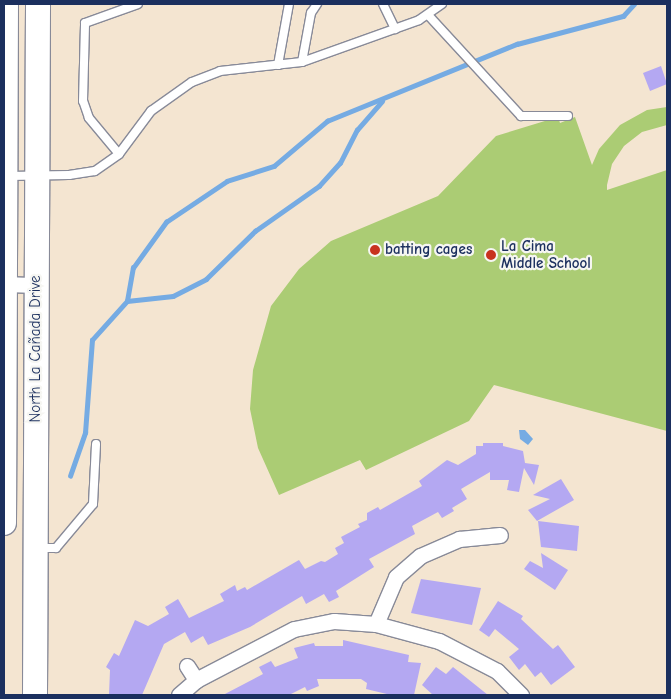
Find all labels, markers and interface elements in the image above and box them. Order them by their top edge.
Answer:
place label: La Cima Middle School [501,237,591,272]
place label: batting cages [385,241,472,259]
marker: batting cages [369,244,381,256]
marker: La Cima Middle School [485,249,497,261]
street label: North La Cañada Drive [27,275,45,423]

